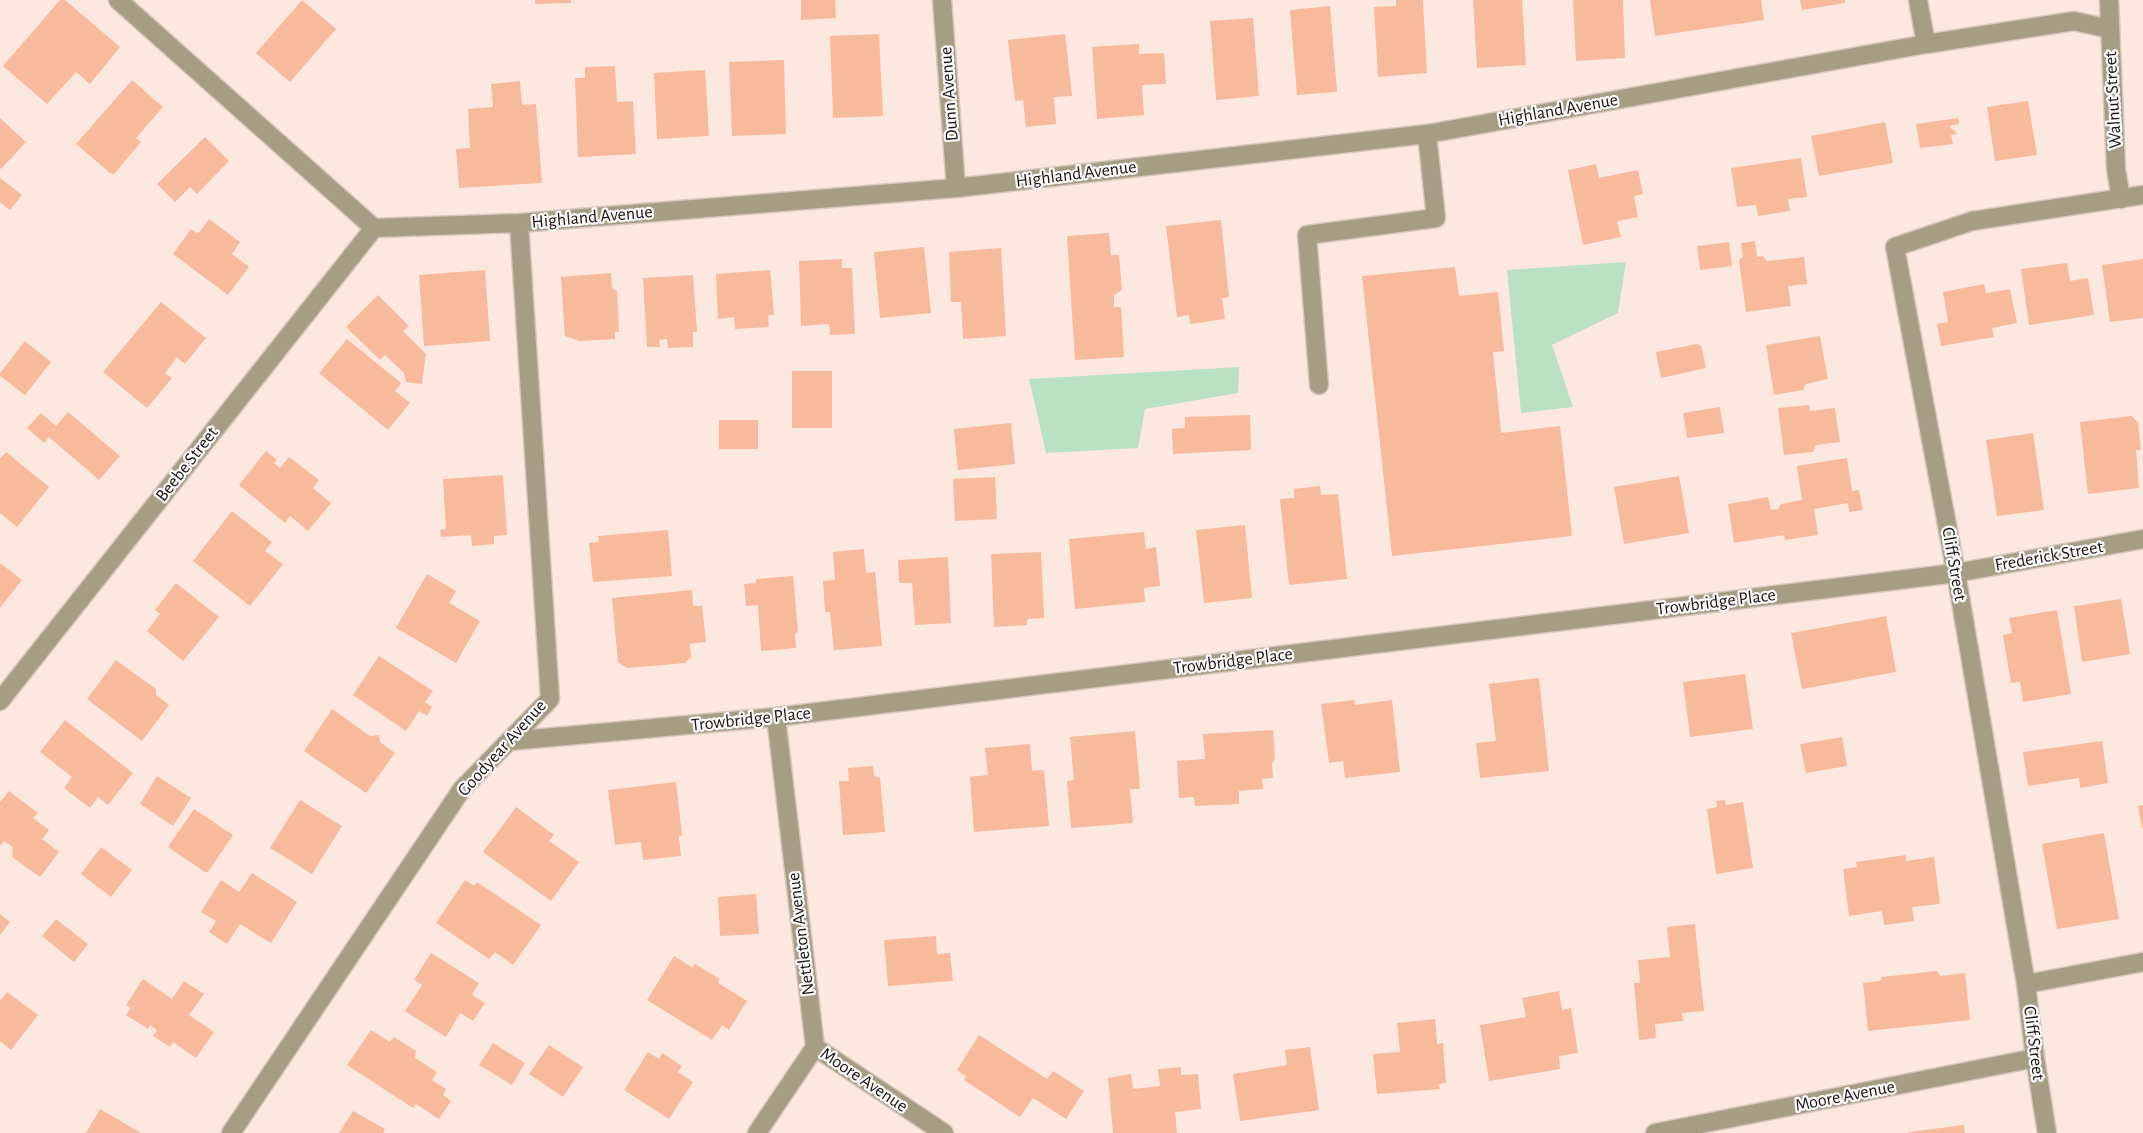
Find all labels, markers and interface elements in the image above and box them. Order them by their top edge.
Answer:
street label: Dunn Avenue [935,46,963,142]
street label: Walnut Street [2100,51,2126,149]
street label: Highland Avenue [1496,89,1620,131]
street label: Highland Avenue [1014,156,1138,192]
street label: Highland Avenue [531,201,653,233]
street label: Beebe Street [151,422,223,506]
street label: Cliff Street [1937,525,1971,603]
street label: Frederick Street [1993,536,2105,576]
street label: Trowbridge Place [1655,584,1777,620]
street label: Trowbridge Place [1172,643,1294,679]
street label: Goodyear Avenue [453,695,551,801]
street label: Trowbridge Place [690,702,812,736]
street label: Nettleton Avenue [783,871,819,997]
street label: Cliff Street [2019,1005,2049,1081]
street label: Moore Avenue [816,1043,912,1117]
street label: Moore Avenue [1793,1076,1897,1116]

